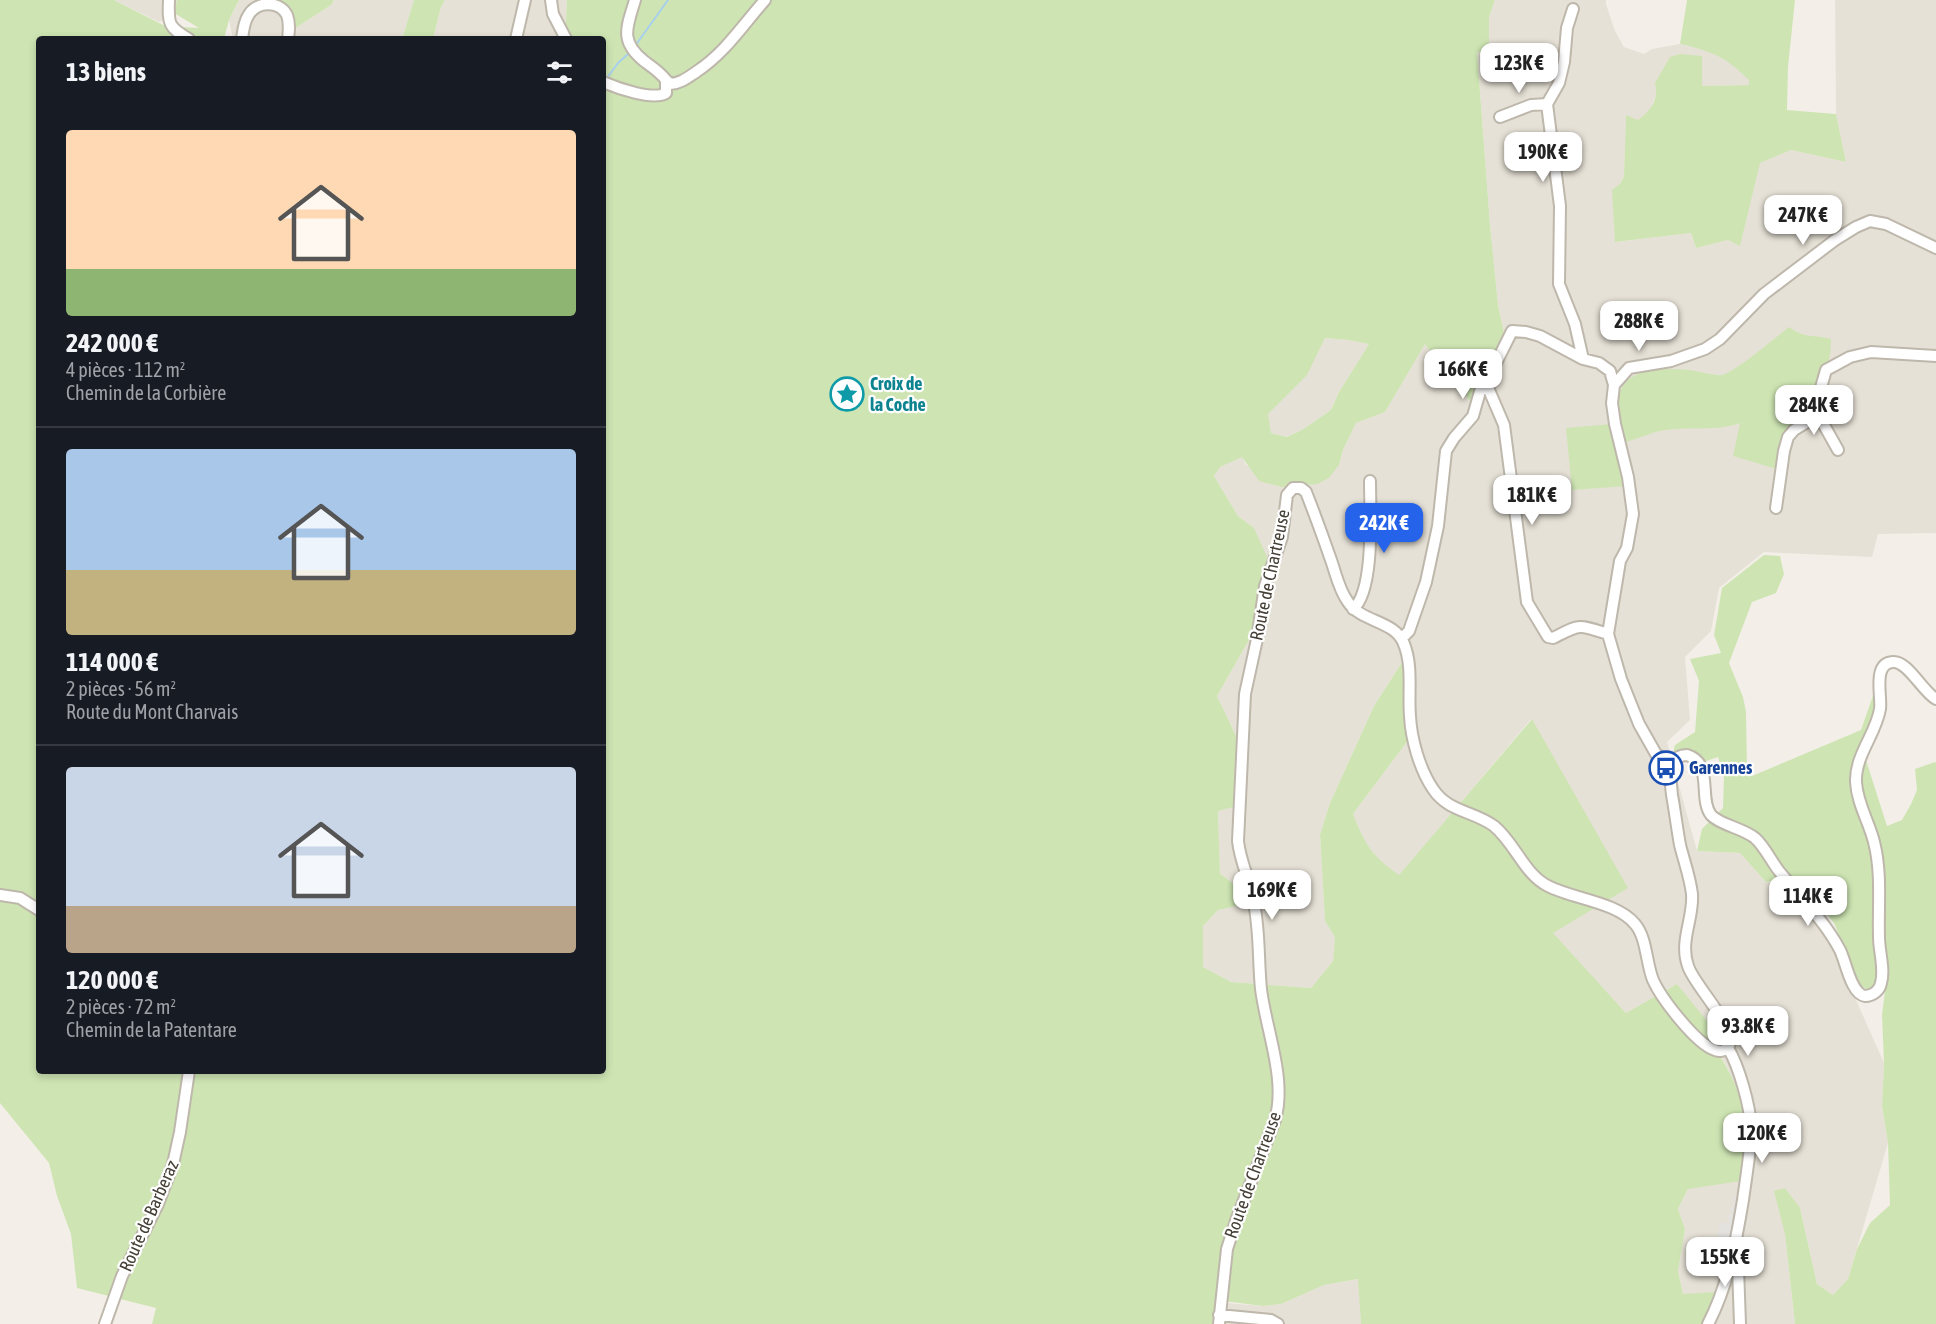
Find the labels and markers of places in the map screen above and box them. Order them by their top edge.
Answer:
pin: 123K € [1470,43,1568,94]
pin: 190K € [1494,132,1592,183]
pin: 247K € [1754,195,1852,246]
pin: 288K € [1590,301,1688,352]
pin: 166K € [1414,349,1512,400]
place label: Croix de la Coche [870,373,926,415]
place icon: Croix de la Coche [829,376,865,412]
pin: 284K € [1765,385,1863,436]
pin: 181K € [1483,475,1581,526]
pin: 242K € [1335,503,1433,554]
bus stop icon: Garennes [1648,750,1684,786]
place label: Garennes [1689,757,1753,778]
pin: 169K € [1223,870,1321,921]
pin: 114K € [1759,876,1857,927]
pin: 93.8K € [1693,1006,1803,1057]
pin: 120K € [1713,1113,1811,1164]
pin: 155K € [1676,1237,1774,1288]

